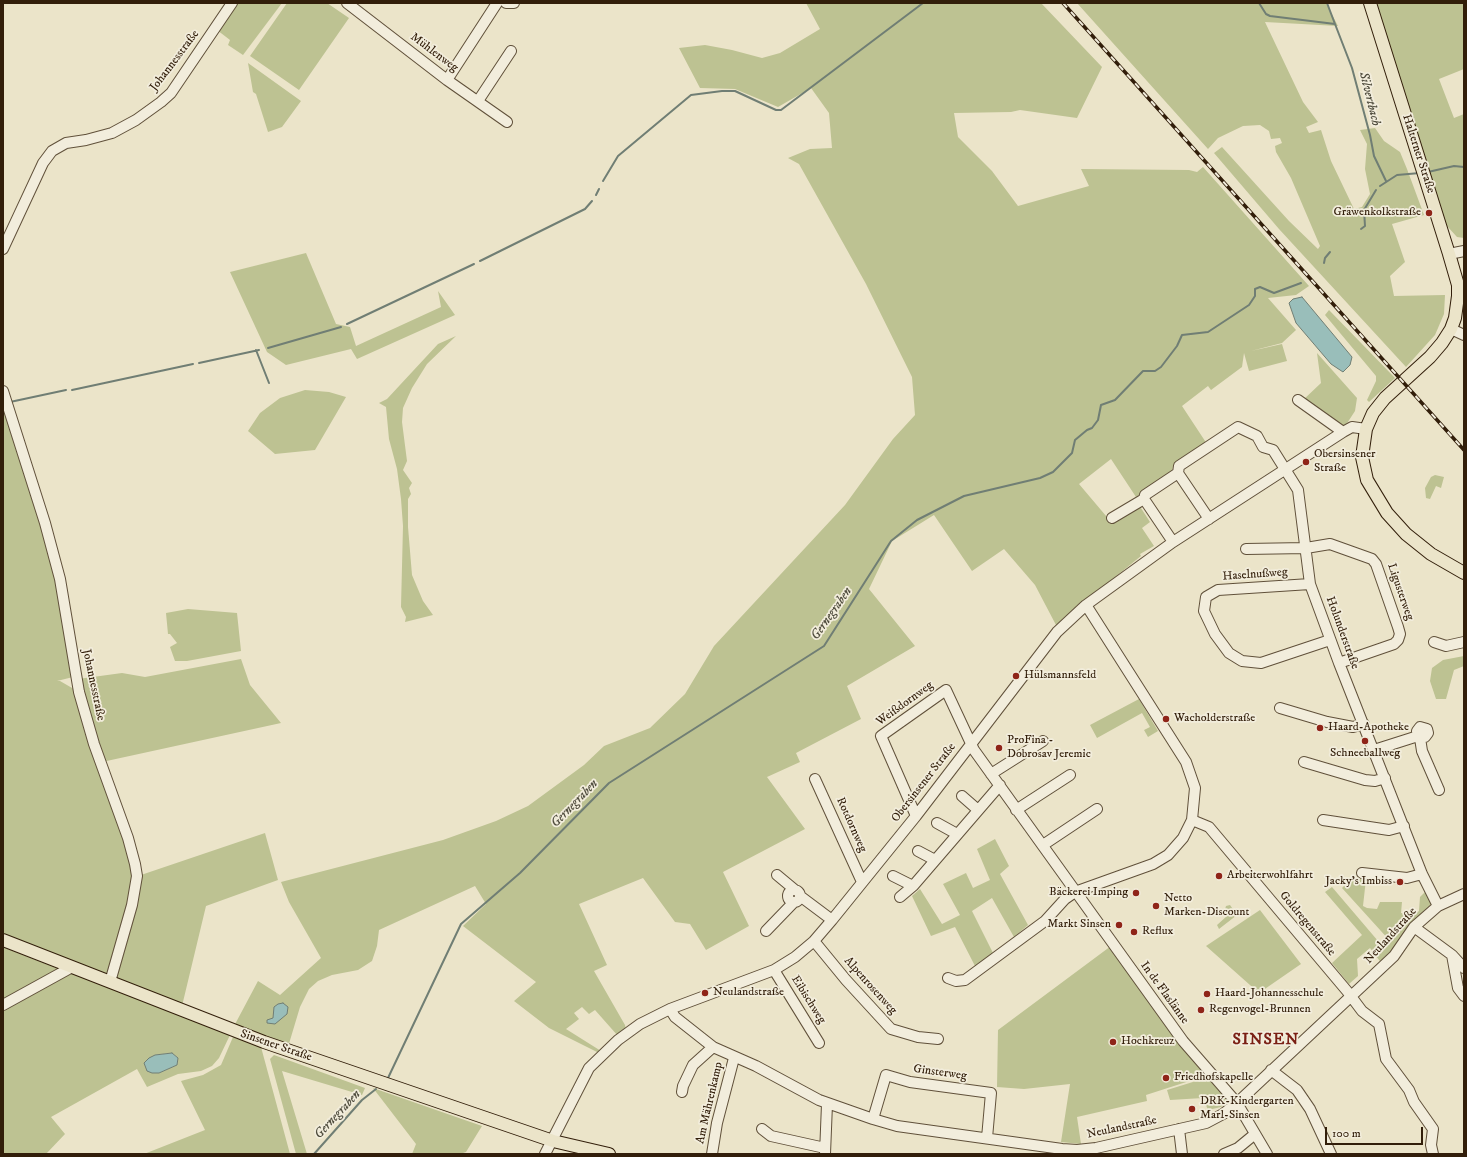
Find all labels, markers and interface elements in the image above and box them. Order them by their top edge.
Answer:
street label: Johannesstraße [147,28,203,94]
street label: Mühlenweg [407,30,461,76]
water label: Silvertbach [1355,70,1383,128]
street label: Halterner Straße [1398,113,1438,195]
place label: Gräwenkolkstraße [1333,206,1421,220]
marker: Gräwenkolkstraße [1424,208,1434,218]
place label: Obersinsener Straße [1314,448,1376,476]
marker: Obersinsener Straße [1301,457,1311,467]
street label: Ligusterweg [1384,562,1416,622]
street label: Haselnußweg [1222,566,1288,584]
water label: Gernegraben [808,585,856,643]
street label: Holunderstraße [1322,595,1362,671]
street label: Johannesstraße [78,648,108,722]
place label: Hülsmannsfeld [1024,669,1096,683]
marker: Hülsmannsfeld [1011,671,1021,681]
street label: Weißdornweg [874,679,936,729]
place label: Wacholderstraße [1174,712,1255,726]
marker: Wacholderstraße [1161,714,1171,724]
place label: Haard-Apotheke [1328,721,1409,735]
marker: Haard-Apotheke [1315,723,1325,733]
place label: ProFina - Dobrosav Jeremic [1007,734,1091,762]
marker: Schneeballweg [1360,736,1370,746]
street label: Obersinsener Straße [889,741,959,825]
marker: ProFina - Dobrosav Jeremic [994,743,1004,753]
place label: Schneeballweg [1330,747,1400,761]
water label: Gernegraben [548,777,602,831]
street label: Rotdornweg [833,795,869,855]
place label: Arbeiterwohlfahrt [1227,869,1313,883]
marker: Arbeiterwohlfahrt [1214,871,1224,881]
place label: Jacky's Imbiss [1325,875,1392,889]
marker: Jacky's Imbiss [1395,877,1405,887]
place label: Bäckerei Imping [1049,886,1128,900]
marker: Bäckerei Imping [1131,888,1141,898]
street label: Goldregenstraße [1276,889,1338,959]
place label: Netto Marken-Discount [1164,892,1249,920]
marker: Netto Marken-Discount [1151,901,1161,911]
street label: Neulandstraße [1362,905,1420,967]
place label: Markt Sinsen [1047,918,1111,932]
marker: Markt Sinsen [1114,920,1124,930]
place label: Reflux [1142,925,1173,939]
marker: Reflux [1129,927,1139,937]
street label: Alpenrosenweg [840,954,900,1018]
street label: In de Flaslänne [1137,959,1191,1027]
street label: Eibischweg [788,973,828,1027]
place label: Neulandstraße [713,986,784,1000]
place label: Haard-Johannesschule [1215,987,1323,1001]
marker: Neulandstraße [700,988,710,998]
marker: Haard-Johannesschule [1202,989,1212,999]
place label: Regenvogel-Brunnen [1209,1003,1311,1017]
marker: Regenvogel-Brunnen [1196,1005,1206,1015]
street label: Sinsener Straße [238,1027,314,1065]
district label: SINSEN [1233,1031,1299,1051]
place label: Hochkreuz [1121,1035,1175,1049]
marker: Hochkreuz [1108,1037,1118,1047]
street label: Am Mährenkamp [694,1061,726,1145]
street label: Ginsterweg [912,1062,968,1084]
place label: Friedhofskapelle [1174,1071,1253,1085]
marker: Friedhofskapelle [1161,1073,1171,1083]
water label: Gernegraben [311,1087,365,1143]
place label: DRK-Kindergarten Marl-Sinsen [1200,1095,1294,1123]
marker: DRK-Kindergarten Marl-Sinsen [1187,1104,1197,1114]
street label: Neulandstraße [1086,1114,1158,1142]
scale bar [1327,1119,1425,1145]
text: 100 m [1332,1126,1361,1141]

